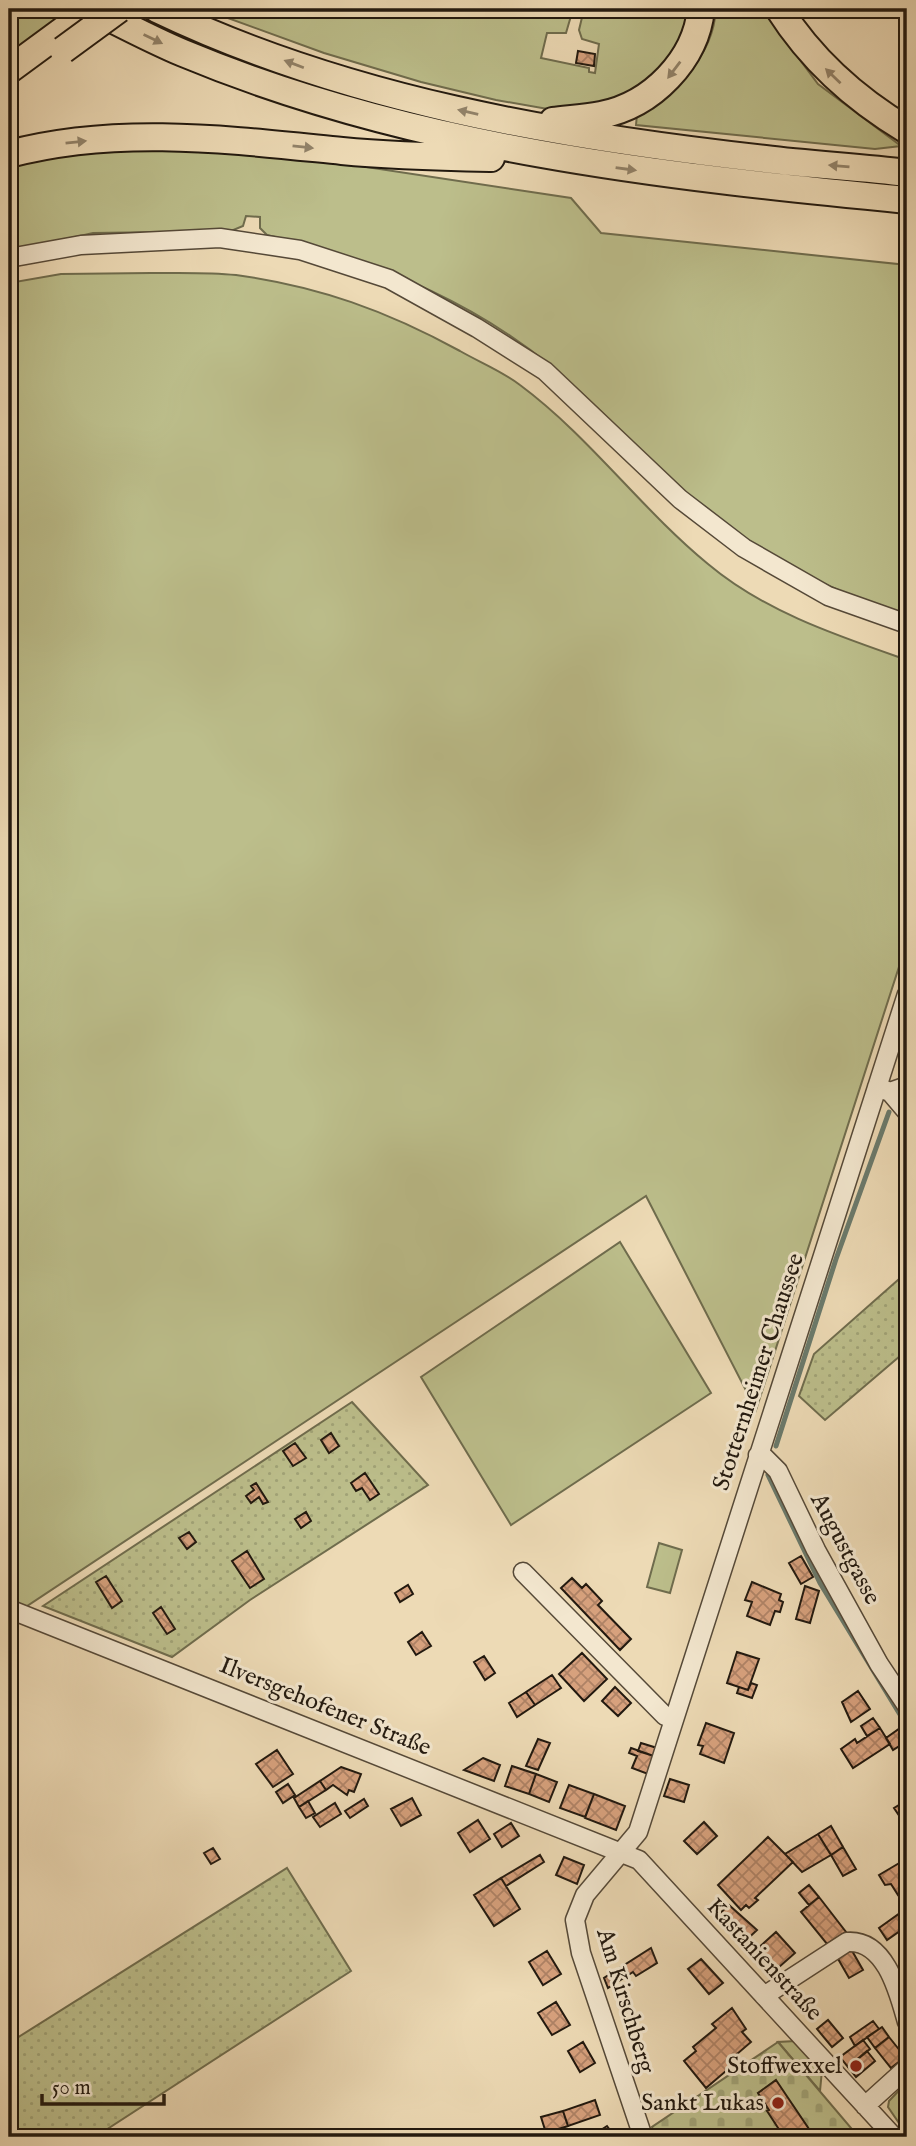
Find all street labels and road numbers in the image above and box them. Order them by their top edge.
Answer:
street label: Stotternheimer Chaussee [706,1249,812,1495]
street label: Augustgasse [802,1487,887,1610]
street label: Ilversgehofener Straße [215,1650,435,1764]
street label: Kastanienstraße [699,1892,829,2028]
street label: Am Kirschberg [588,1924,662,2078]

